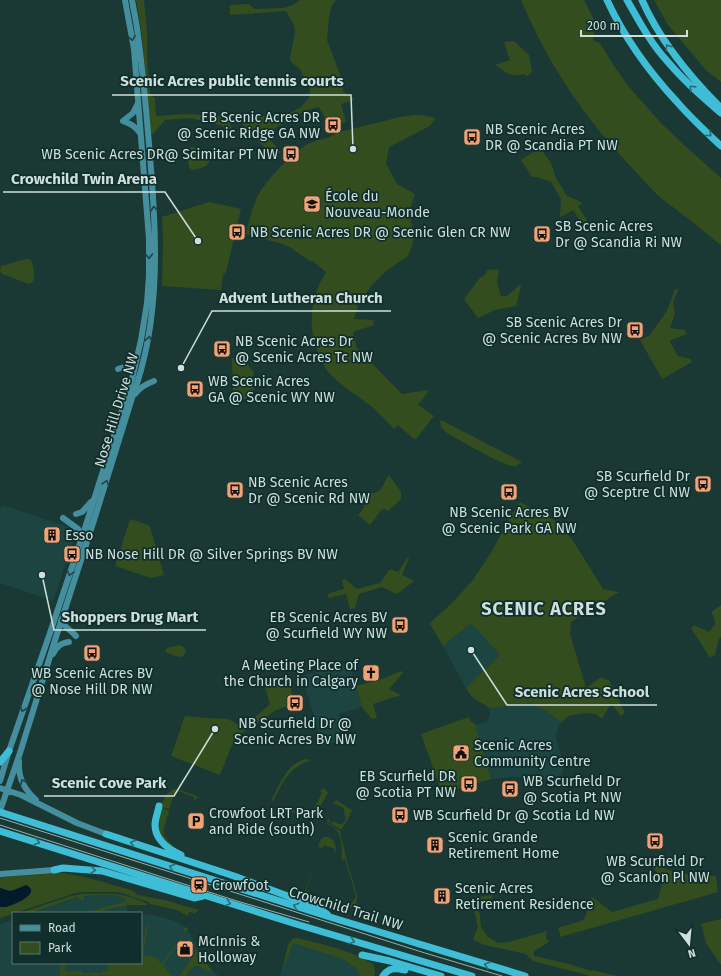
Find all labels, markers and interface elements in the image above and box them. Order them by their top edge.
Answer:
scale bar [581,12,687,38]
text: 200 m [587,19,620,33]
one-way arrow [127,35,136,42]
one-way arrow [665,44,673,51]
callout: Scenic Acres public tennis courts [112,68,351,95]
text: Scenic Acres public tennis courts [120,72,344,90]
one-way arrow [689,85,697,92]
place label: EB Scenic Acres DR @ Scenic Ridge GA NW [177,109,321,142]
bus stop icon: EB Scenic Acres DR @ Scenic Ridge GA NW [323,115,343,135]
place label: NB Scenic Acres DR @ Scandia PT NW [485,121,618,154]
bus stop icon: NB Scenic Acres DR @ Scandia PT NW [462,127,482,147]
one-way arrow [704,129,712,137]
bus stop icon: WB Scenic Acres DR@ Scimitar PT NW [281,144,301,164]
place label: WB Scenic Acres DR@ Scimitar PT NW [41,146,278,163]
callout: Crowchild Twin Arena [3,165,165,192]
text: Crowchild Twin Arena [11,170,157,188]
place label: École du Nouveau-Monde [325,187,430,221]
school or university icon: École du Nouveau-Monde [302,194,322,214]
one-way arrow [149,206,158,212]
place label: SB Scenic Acres Dr @ Scandia Ri NW [555,218,682,251]
bus stop icon: NB Scenic Acres DR @ Scenic Glen CR NW [227,222,247,242]
place label: NB Scenic Acres DR @ Scenic Glen CR NW [250,224,511,241]
bus stop icon: SB Scenic Acres Dr @ Scandia Ri NW [532,224,552,244]
one-way arrow [145,253,153,259]
callout: Advent Lutheran Church [212,284,391,311]
text: Advent Lutheran Church [218,289,383,307]
place label: SB Scenic Acres Dr @ Scenic Acres Bv NW [482,314,623,347]
bus stop icon: SB Scenic Acres Dr @ Scenic Acres Bv NW [625,320,645,340]
place label: NB Scenic Acres Dr @ Scenic Acres Tc NW [235,333,373,366]
one-way arrow [144,336,152,342]
bus stop icon: NB Scenic Acres Dr @ Scenic Acres Tc NW [212,339,232,359]
street label: Nose Hill Drive NW [91,351,142,469]
place label: WB Scenic Acres GA @ Scenic WY NW [208,373,335,406]
bus stop icon: WB Scenic Acres GA @ Scenic WY NW [185,379,205,399]
place label: SB Scurfield Dr @ Sceptre Cl NW [584,468,691,501]
place label: NB Scenic Acres Dr @ Scenic Rd NW [248,474,370,507]
bus stop icon: SB Scurfield Dr @ Sceptre Cl NW [693,474,713,494]
one-way arrow [101,480,109,487]
bus stop icon: NB Scenic Acres Dr @ Scenic Rd NW [225,480,245,500]
bus stop icon: NB Scenic Acres BV @ Scenic Park GA NW [499,482,519,502]
place label: NB Scenic Acres BV @ Scenic Park GA NW [441,504,577,537]
building icon: Esso [42,525,62,545]
place label: Esso [65,527,94,544]
bus stop icon: NB Nose Hill DR @ Silver Springs BV NW [62,544,82,564]
place label: NB Nose Hill DR @ Silver Springs BV NW [85,546,338,563]
one-way arrow [66,569,75,576]
district label: SCENIC ACRES [481,598,607,620]
callout: Shoppers Drug Mart [54,603,206,630]
text: Shoppers Drug Mart [62,608,199,626]
place label: EB Scenic Acres BV @ Scurfield WY NW [265,609,387,642]
bus stop icon: EB Scenic Acres BV @ Scurfield WY NW [390,615,410,635]
bus stop icon: WB Scenic Acres BV @ Nose Hill DR NW [82,643,102,663]
place label: A Meeting Place of the Church in Calgary [224,657,359,690]
church icon: A Meeting Place of the Church in Calgary [361,663,381,683]
place label: WB Scenic Acres BV @ Nose Hill DR NW [31,665,153,698]
callout: Scenic Acres School [507,678,657,705]
text: Scenic Acres School [515,683,650,701]
bus stop icon: NB Scurfield Dr @ Scenic Acres Bv NW [285,693,305,713]
one-way arrow [20,706,28,713]
place label: NB Scurfield Dr @ Scenic Acres Bv NW [234,715,356,748]
place label: Scenic Acres Community Centre [474,737,591,770]
public building icon: Scenic Acres Community Centre [451,743,471,763]
place label: EB Scurfield DR @ Scotia PT NW [356,768,457,801]
callout: Scenic Cove Park [44,769,174,796]
place label: WB Scurfield Dr @ Scotia Pt NW [523,773,622,806]
text: Scenic Cove Park [52,774,167,792]
bus stop icon: EB Scurfield DR @ Scotia PT NW [459,774,479,794]
one-way arrow [19,778,27,785]
bus stop icon: WB Scurfield Dr @ Scotia Pt NW [500,779,520,799]
place label: Crowfoot LRT Park and Ride (south) [209,805,324,838]
bus stop icon: WB Scurfield Dr @ Scotia Ld NW [390,805,410,825]
place label: WB Scurfield Dr @ Scotia Ld NW [413,807,615,824]
parking icon: Crowfoot LRT Park and Ride (south) [186,811,206,831]
place label: Scenic Grande Retirement Home [448,829,559,862]
bus stop icon: WB Scurfield Dr @ Scanlon Pl NW [645,831,665,851]
building icon: Scenic Grande Retirement Home [425,835,445,855]
one-way arrow [34,837,41,846]
one-way arrow [130,839,137,848]
place label: WB Scurfield Dr @ Scanlon Pl NW [600,853,710,886]
one-way arrow [169,863,176,871]
one-way arrow [90,865,96,874]
station icon: Crowfoot [189,875,209,895]
place label: Crowfoot [212,877,270,894]
place label: Scenic Acres Retirement Residence [455,880,594,913]
street label: Crowchild Trail NW [287,883,405,934]
building icon: Scenic Acres Retirement Residence [432,886,452,906]
one-way arrow [224,898,231,907]
one-way arrow [293,903,300,911]
legend [12,912,142,964]
text: Road [48,921,76,935]
north arrow [669,924,709,964]
place label: McInnis & Holloway [198,933,261,966]
one-way arrow [348,936,355,945]
shop icon: McInnis & Holloway [175,939,195,959]
text: Park [48,941,72,955]
text: N [686,946,697,960]
one-way arrow [484,961,491,970]

